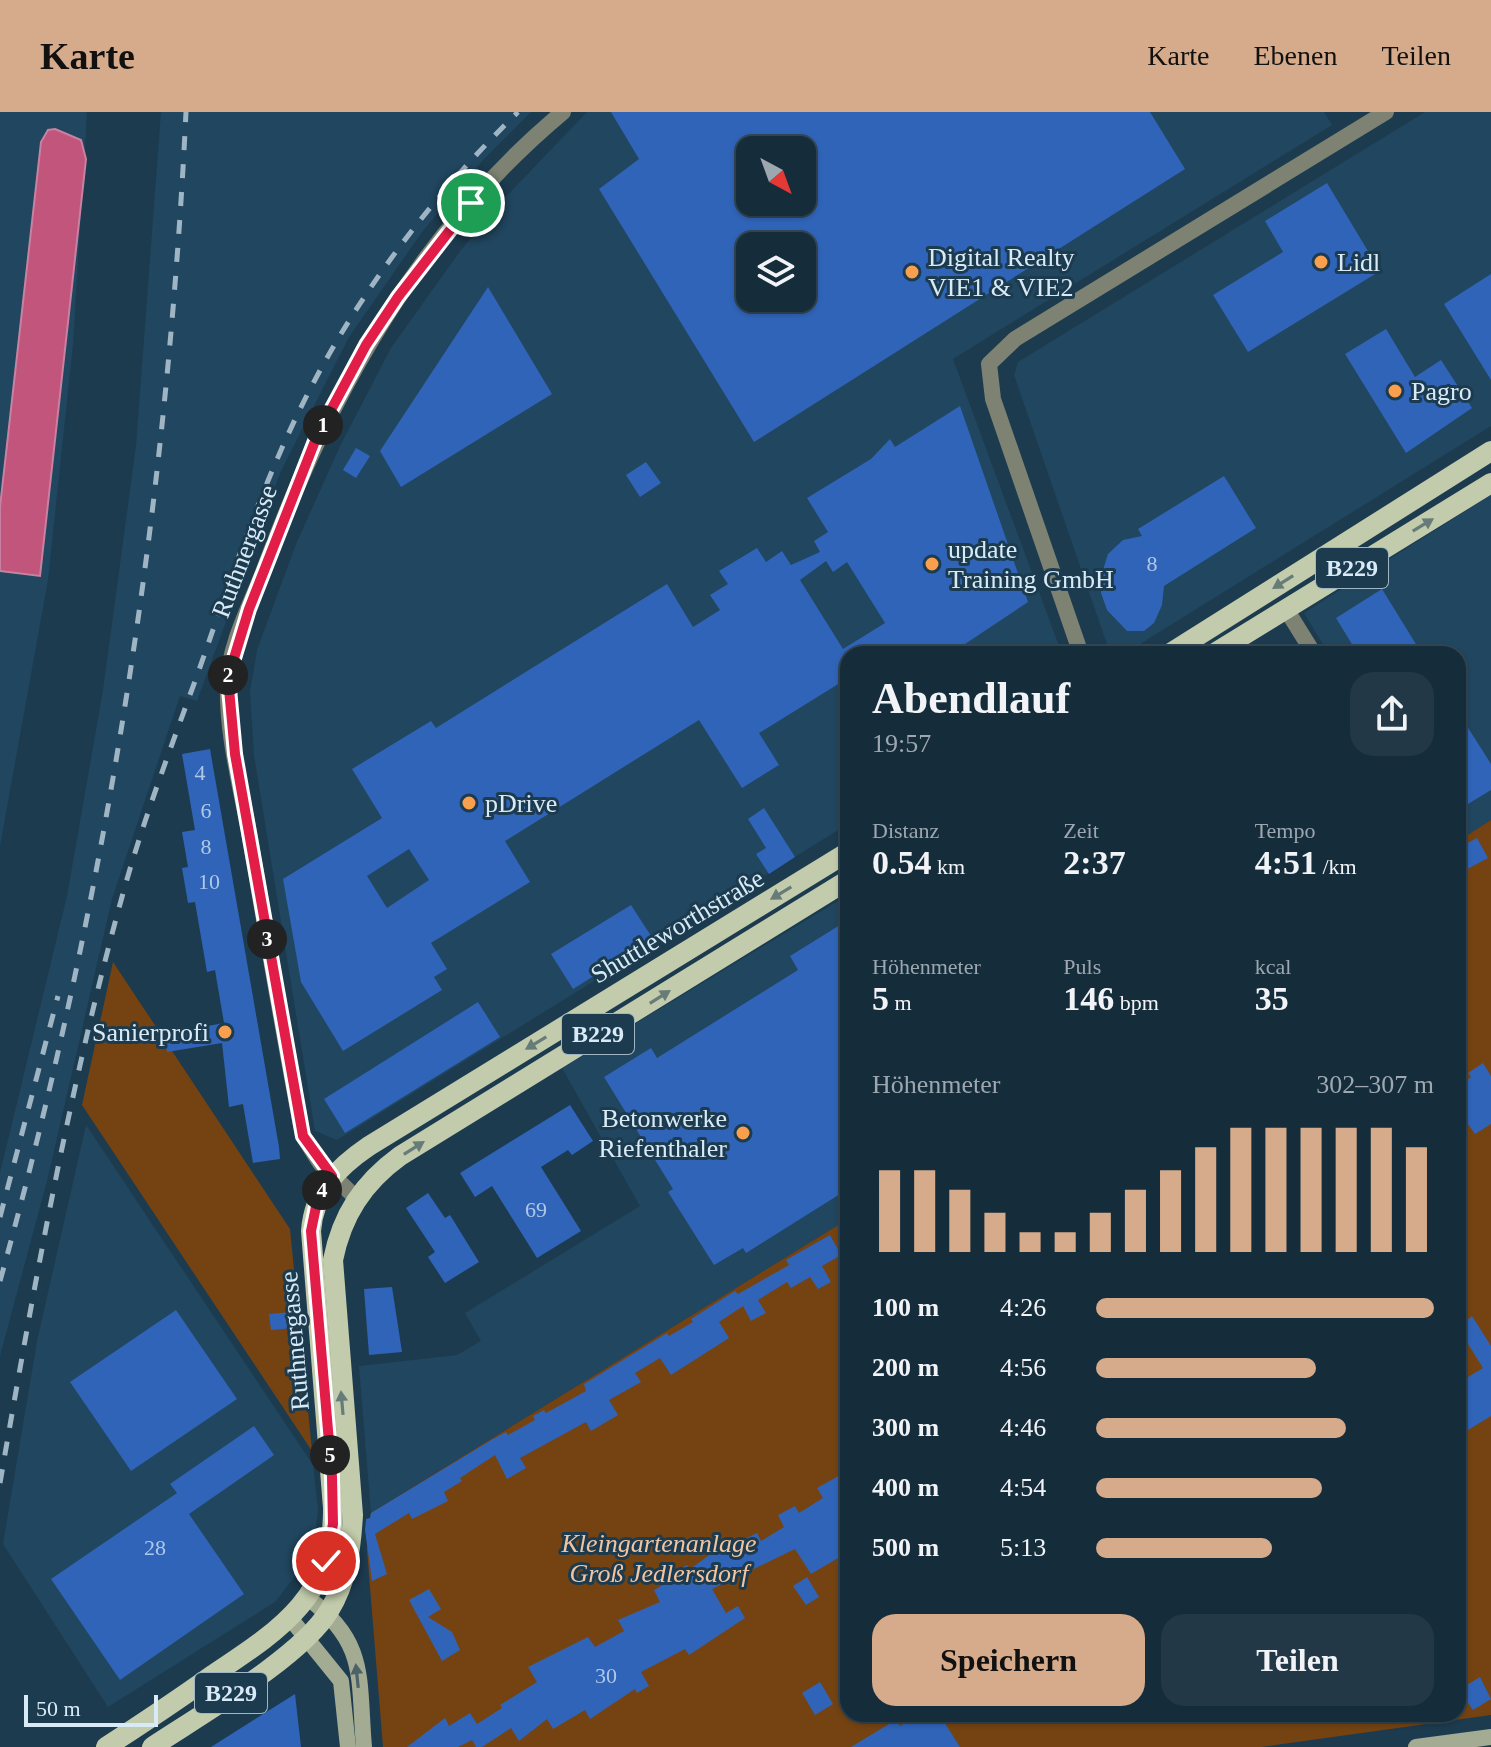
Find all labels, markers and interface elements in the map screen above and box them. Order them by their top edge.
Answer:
text: Karte [40,35,135,77]
text: Karte [1147,40,1209,71]
text: Ebenen [1253,40,1337,71]
text: Teilen [1381,40,1451,71]
north arrow [736,136,816,216]
map controls [736,136,816,312]
pin [437,169,505,237]
icon: arrive [449,181,493,225]
button: layers [736,232,816,312]
place label: Digital Realty VIE1 & VIE2 [928,243,1075,302]
place label: Lidl [1337,248,1380,277]
marker: Lidl [1312,253,1330,271]
marker: Digital Realty VIE1 & VIE2 [903,263,921,281]
place label: Pagro [1411,377,1472,406]
marker: Pagro [1386,382,1404,400]
pin: 1 [303,405,343,445]
text: 1 [318,412,329,437]
street label: Ruthnergasse [206,481,283,622]
one-way arrow [1412,518,1434,532]
place label: update Training GmbH [948,535,1114,594]
road number: B229 [1316,548,1388,588]
house number: 8 [1147,551,1158,576]
marker: update Training GmbH [923,555,941,573]
one-way arrow [1272,575,1294,589]
pin: 2 [208,655,248,695]
text: 2 [223,662,234,687]
button: share [1350,672,1434,756]
text: Abendlauf [872,674,1070,723]
text: 19:57 [872,729,931,758]
house number: 4 [195,760,206,785]
place label: pDrive [485,789,557,818]
marker: pDrive [460,794,478,812]
house number: 6 [201,798,212,823]
text: Distanz [872,818,939,843]
text: Zeit [1063,818,1099,843]
text: Tempo [1255,818,1315,843]
house number: 8 [201,834,212,859]
text: 0.54 [872,844,932,881]
text: 2:37 [1063,844,1126,881]
text: 4:51 [1255,844,1317,881]
text: km [932,854,965,879]
text: /km [1317,854,1357,879]
street label: Shuttleworthstraße [586,863,769,989]
house number: 10 [198,869,220,894]
one-way arrow [770,885,793,900]
pin: 3 [247,919,287,959]
text: 3 [262,926,273,951]
text: Höhenmeter [872,954,981,979]
text: Puls [1063,954,1101,979]
text: kcal [1255,954,1291,979]
text: 5 [872,980,889,1017]
text: 146 [1063,980,1114,1017]
text: 35 [1255,980,1289,1017]
one-way arrow [649,990,671,1004]
text: m [889,990,912,1015]
text: bpm [1114,990,1159,1015]
road number: B229 [562,1014,634,1054]
place label: Sanierprofi [92,1018,209,1047]
marker: Sanierprofi [216,1023,234,1041]
one-way arrow [525,1036,547,1050]
text: Höhenmeter [872,1070,1001,1099]
text: 302–307 m [1316,1070,1434,1099]
place label: Betonwerke Riefenthaler [599,1104,727,1163]
marker: Betonwerke Riefenthaler [734,1124,752,1142]
one-way arrow [404,1140,425,1155]
pin: 4 [302,1170,342,1210]
text: 4 [317,1177,328,1202]
house number: 69 [525,1197,547,1222]
street label: Ruthnergasse [274,1270,315,1412]
text: 100 m [872,1293,939,1322]
text: 4:26 [1000,1293,1046,1322]
text: 200 m [872,1353,939,1382]
text: 4:56 [1000,1353,1046,1382]
one-way arrow [335,1390,348,1415]
text: 300 m [872,1413,939,1442]
text: 4:46 [1000,1413,1046,1442]
pin: 5 [310,1435,350,1475]
text: 5 [325,1442,336,1467]
text: 400 m [872,1473,939,1502]
text: 4:54 [1000,1473,1046,1502]
pin [292,1527,360,1595]
park label: Kleingartenanlage Groß Jedlersdorf [561,1529,756,1588]
text: 500 m [872,1533,939,1562]
text: 5:13 [1000,1533,1046,1562]
house number: 28 [144,1535,166,1560]
icon: check [304,1539,348,1583]
button: Speichern [872,1614,1145,1706]
button: Teilen [1161,1614,1434,1706]
one-way arrow [351,1663,364,1688]
house number: 30 [595,1663,617,1688]
road number: B229 [195,1673,267,1713]
scale bar [24,1691,158,1727]
text: 50 m [36,1696,81,1721]

